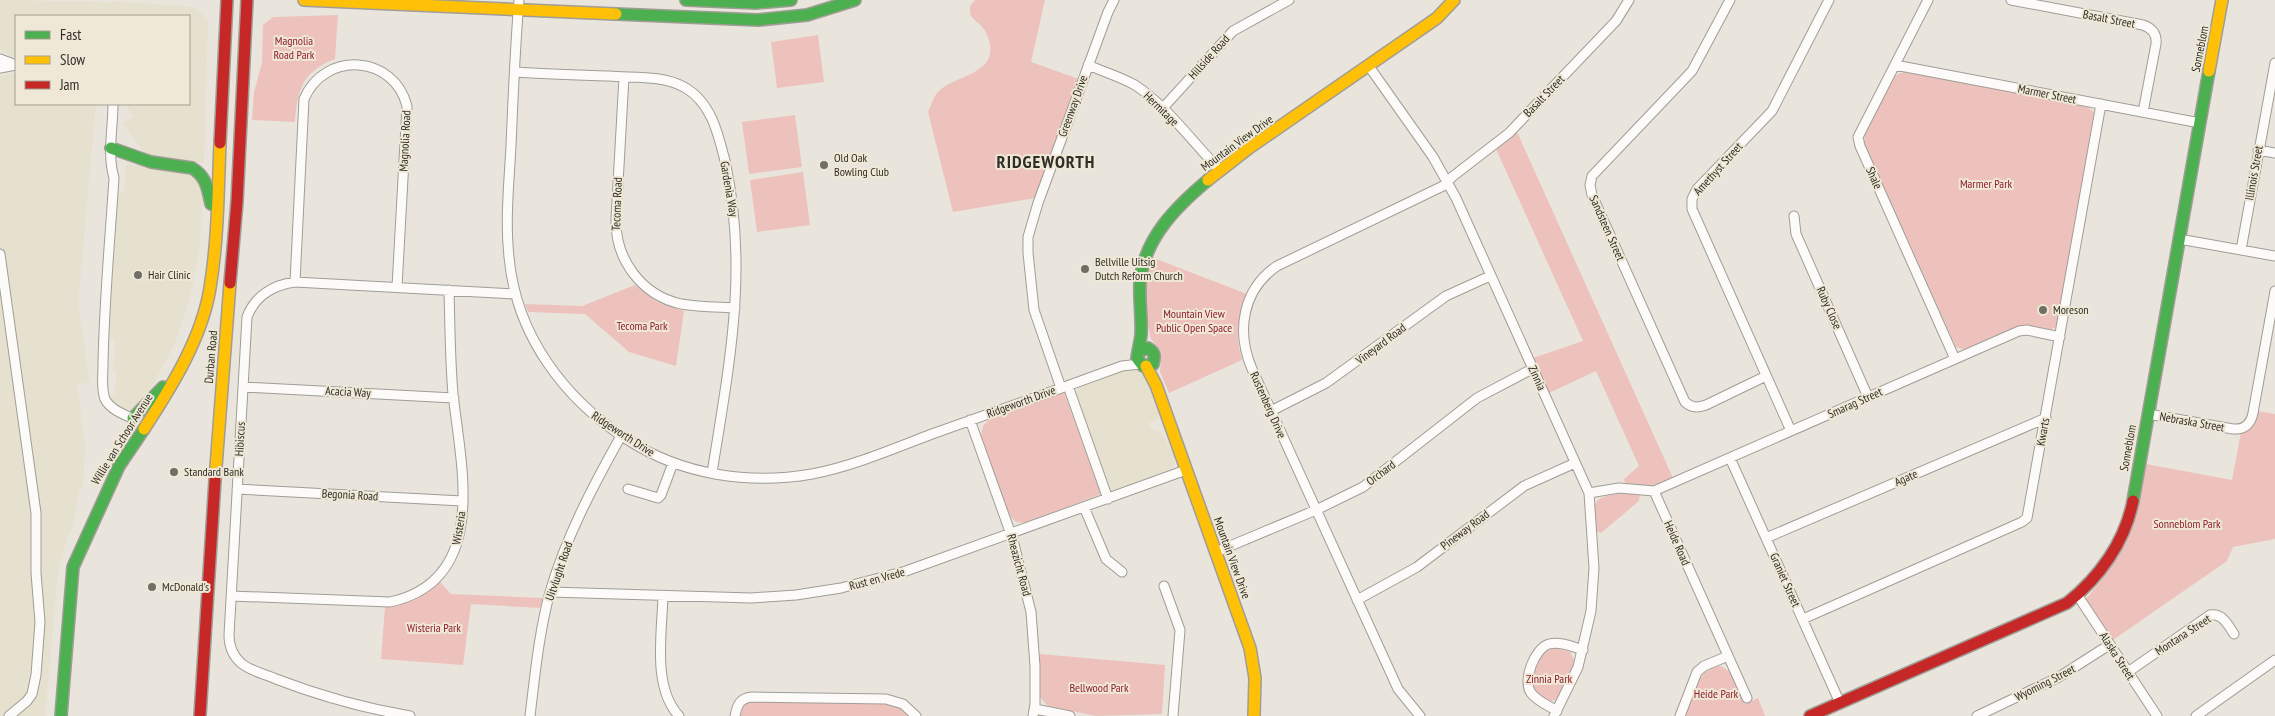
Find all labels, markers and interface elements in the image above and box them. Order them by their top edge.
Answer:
street label: Basalt Street [2082,6,2137,31]
legend [15,15,190,105]
street label: Sonneblom [2188,24,2211,73]
text: Fast [60,25,81,44]
street label: Hillside Road [1185,31,1232,82]
park label: Magnolia Road Park [274,33,315,62]
text: Slow [60,50,85,69]
street label: Basalt Street [1520,71,1568,120]
street label: Greenway Drive [1054,73,1091,139]
text: Jam [59,75,79,94]
street label: Marmer Street [2017,81,2078,107]
street label: Hermitage [1141,88,1182,129]
street label: Magnolia Road [395,110,414,172]
street label: Mountain View Drive [1198,111,1276,174]
street label: Amethyst Street [1690,139,1746,198]
street label: Illinois Street [2241,144,2266,202]
place label: Old Oak Bowling Club [834,150,889,179]
district label: RIDGEWORTH [997,150,1095,173]
marker: Old Oak Bowling Club [818,159,830,171]
street label: Gardenia Way [717,160,742,218]
street label: Shale [1863,164,1886,191]
park label: Marmer Park [1960,176,2012,191]
street label: Tecoma Road [608,177,625,231]
street label: Sandsteen Street [1586,193,1629,264]
place label: Bellville Uitsig Dutch Reform Church [1095,254,1183,283]
marker: Bellville Uitsig Dutch Reform Church [1079,263,1091,275]
place label: Hair Clinic [148,267,191,282]
marker: Hair Clinic [132,269,144,281]
street label: Ruby Close [1813,284,1846,332]
place label: Moreson [2053,302,2089,317]
marker: Moreson [2037,304,2049,316]
park label: Mountain View Public Open Space [1156,306,1232,335]
park label: Tecoma Park [616,318,668,333]
street label: Vineyard Road [1352,320,1409,368]
street label: Durban Road [201,330,220,384]
street label: Zinnia [1525,363,1550,393]
street label: Rustenberg Drive [1247,369,1290,441]
street label: Ridgeworth Drive [984,382,1057,421]
street label: Acacia Way [325,383,372,400]
street label: Smarag Street [1825,384,1885,421]
street label: Willie van Schoor Avenue [88,390,156,487]
street label: Ridgeworth Drive [589,408,658,460]
street label: Nebraska Street [2158,408,2226,435]
street label: Kwarts [2033,417,2052,447]
street label: Hibiscus [231,421,248,457]
street label: Sonneblom [2116,423,2139,472]
street label: Orchard [1363,457,1398,488]
place label: Standard Bank [184,464,244,479]
marker: Standard Bank [168,466,180,478]
street label: Agate [1892,466,1920,489]
street label: Begonia Road [321,486,379,503]
street label: Pineway Road [1437,506,1492,553]
street label: Wisteria [448,510,469,546]
street label: Mountain View Drive [1211,515,1254,601]
park label: Sonneblom Park [2153,516,2221,531]
street label: Heide Road [1661,518,1694,567]
street label: Rheazicht Road [1004,532,1035,598]
street label: Uitvlught Road [541,539,576,602]
street label: Graniet Street [1767,550,1804,610]
street label: Rust en Vrede [847,564,906,593]
place label: McDonald's [162,579,209,594]
marker: McDonald's [146,581,158,593]
street label: Montana Street [2152,611,2214,658]
park label: Wisteria Park [407,620,461,635]
street label: Alaska Street [2096,629,2139,683]
street label: Wyoming Street [2012,661,2078,704]
park label: Zinnia Park [1526,671,1572,686]
park label: Bellwood Park [1069,680,1129,695]
park label: Heide Park [1694,686,1739,701]

